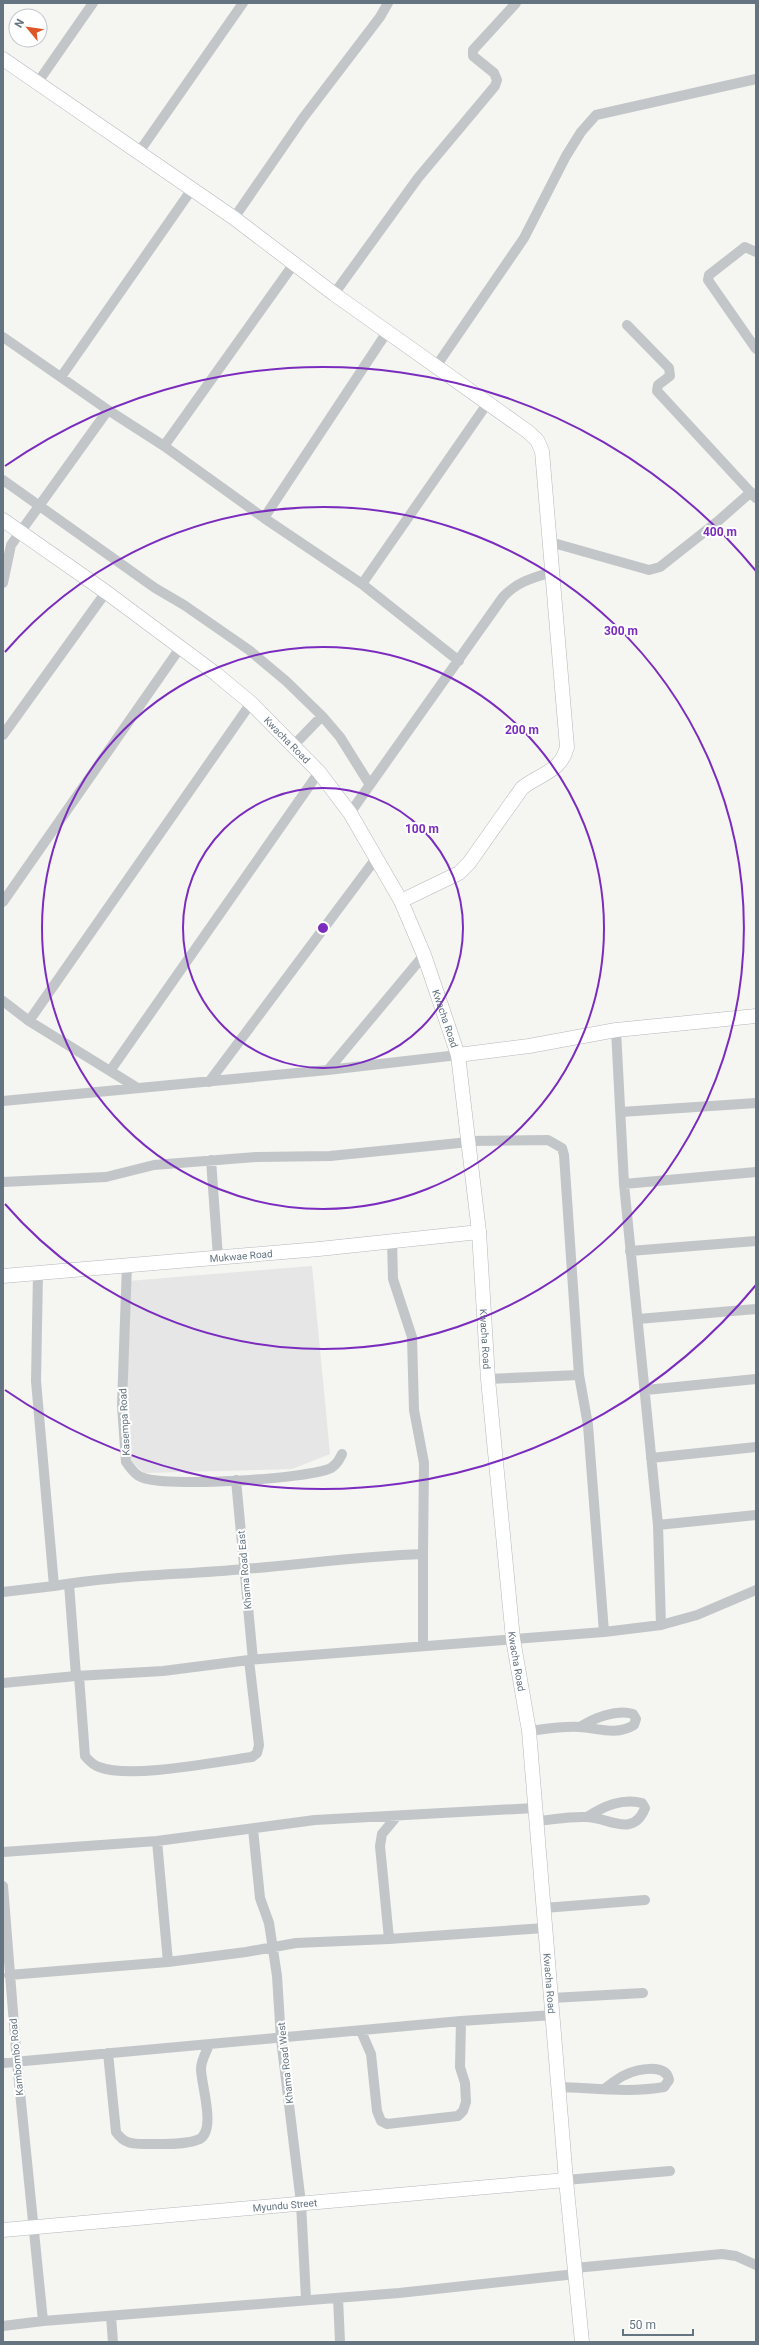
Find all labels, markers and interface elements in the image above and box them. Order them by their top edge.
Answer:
north arrow [8,8,48,48]
text: N [12,17,27,30]
text: 400 m [703,525,737,539]
text: 300 m [604,624,638,638]
street label: Kwacha Road [262,715,312,766]
text: 200 m [505,723,539,737]
text: 100 m [405,822,439,836]
centre of rings [316,921,330,935]
street label: Kwacha Road [430,988,460,1049]
street label: Mukwae Road [209,1248,273,1264]
street label: Kwacha Road [478,1308,492,1370]
street label: Kasempa Road [117,1388,132,1456]
street label: Khama Road East [236,1530,253,1610]
street label: Kwacha Road [506,1631,527,1692]
street label: Kwacha Road [541,1953,557,2014]
street label: Kambombo Road [8,2018,25,2096]
street label: Khama Road West [276,2022,295,2104]
street label: Myundu Street [252,2197,318,2214]
scale bar [623,2311,693,2337]
text: 50 m [629,2318,656,2332]

